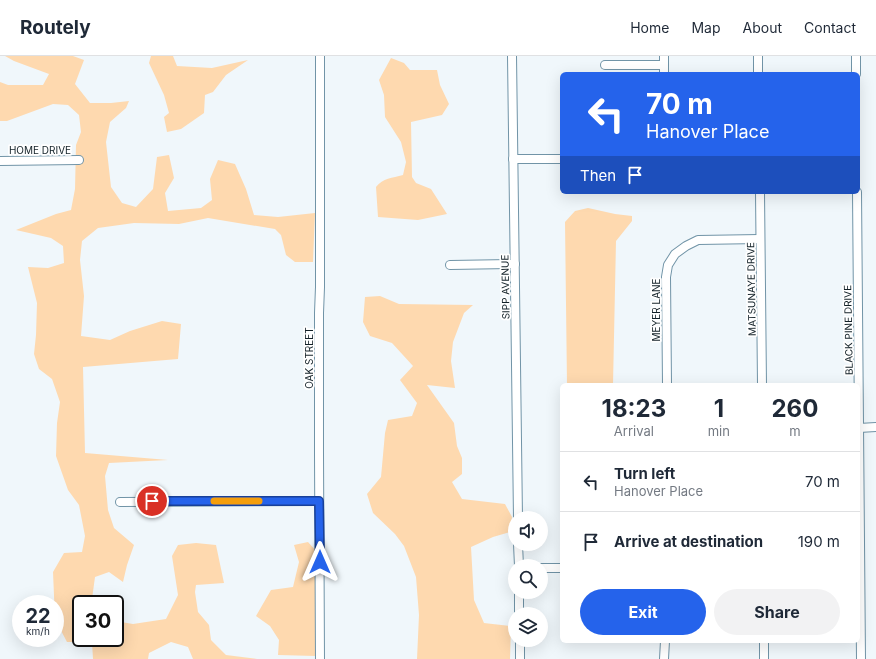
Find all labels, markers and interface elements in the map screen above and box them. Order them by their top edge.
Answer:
text: Routely [20,16,91,39]
text: Home [630,19,669,36]
text: Map [691,19,721,36]
text: About [743,19,782,36]
text: Contact [804,19,856,36]
text: 70 m [646,87,713,121]
icon: left [580,88,632,140]
text: Hanover Place [646,121,769,142]
street label: HOME DRIVE [9,144,71,156]
icon: arrive [624,164,646,186]
text: Then [580,166,616,185]
street label: MATSUNAYE DRIVE [744,242,758,336]
street label: SIPP AVENUE [498,254,512,320]
street label: MEYER LANE [650,278,662,342]
street label: BLACK PINE DRIVE [841,285,855,375]
street label: OAK STREET [303,327,315,389]
text: 18:23 [602,394,666,423]
text: 1 [714,394,724,423]
text: 260 [772,394,818,423]
text: Arrival [614,423,654,439]
text: min [708,423,730,439]
text: m [789,423,801,439]
text: Turn left [614,464,675,483]
icon: left [580,471,602,493]
text: 70 m [805,472,840,491]
text: Hanover Place [614,483,703,499]
pin [135,484,169,518]
icon: arrive [141,490,163,512]
map controls [508,511,548,647]
button: sound [508,511,548,551]
icon: arrive [580,531,602,553]
text: Arrive at destination [614,532,763,551]
text: 190 m [798,532,840,551]
position arrow [299,541,341,583]
button: search [508,559,548,599]
button: Exit [580,589,706,635]
button: Share [714,589,840,635]
speed limit sign: 30 [72,595,124,647]
text: 22 [25,604,51,628]
button: layers [508,607,548,647]
text: km/h [26,625,50,637]

